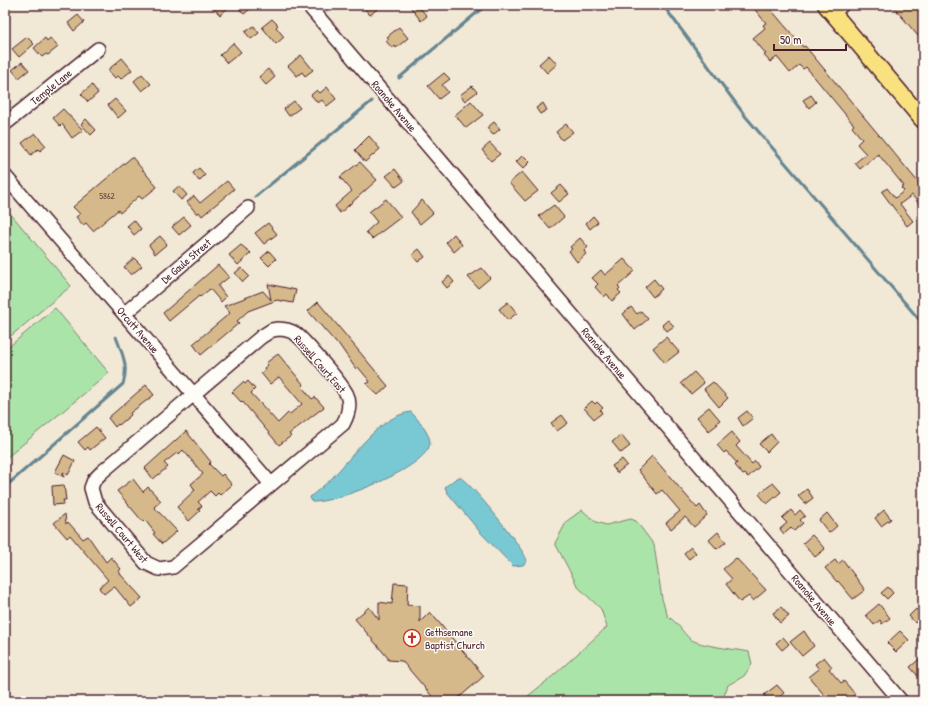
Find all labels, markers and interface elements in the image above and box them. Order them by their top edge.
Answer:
scale bar [774,26,846,52]
text: 50 m [780,31,801,48]
street label: Temple Lane [27,66,75,108]
street label: Roanoke Avenue [369,78,420,135]
house number: 5862 [99,190,116,202]
street label: De Gaule Street [158,235,214,286]
street label: Orcutt Avenue [114,304,162,357]
street label: Roanoke Avenue [579,325,630,382]
street label: Russell Court East [291,332,349,396]
street label: Russell Court West [93,500,151,566]
street label: Roanoke Avenue [789,572,840,629]
place label: Gethsemane Baptist Church [425,625,485,652]
church icon: Gethsemane Baptist Church [402,628,422,648]

